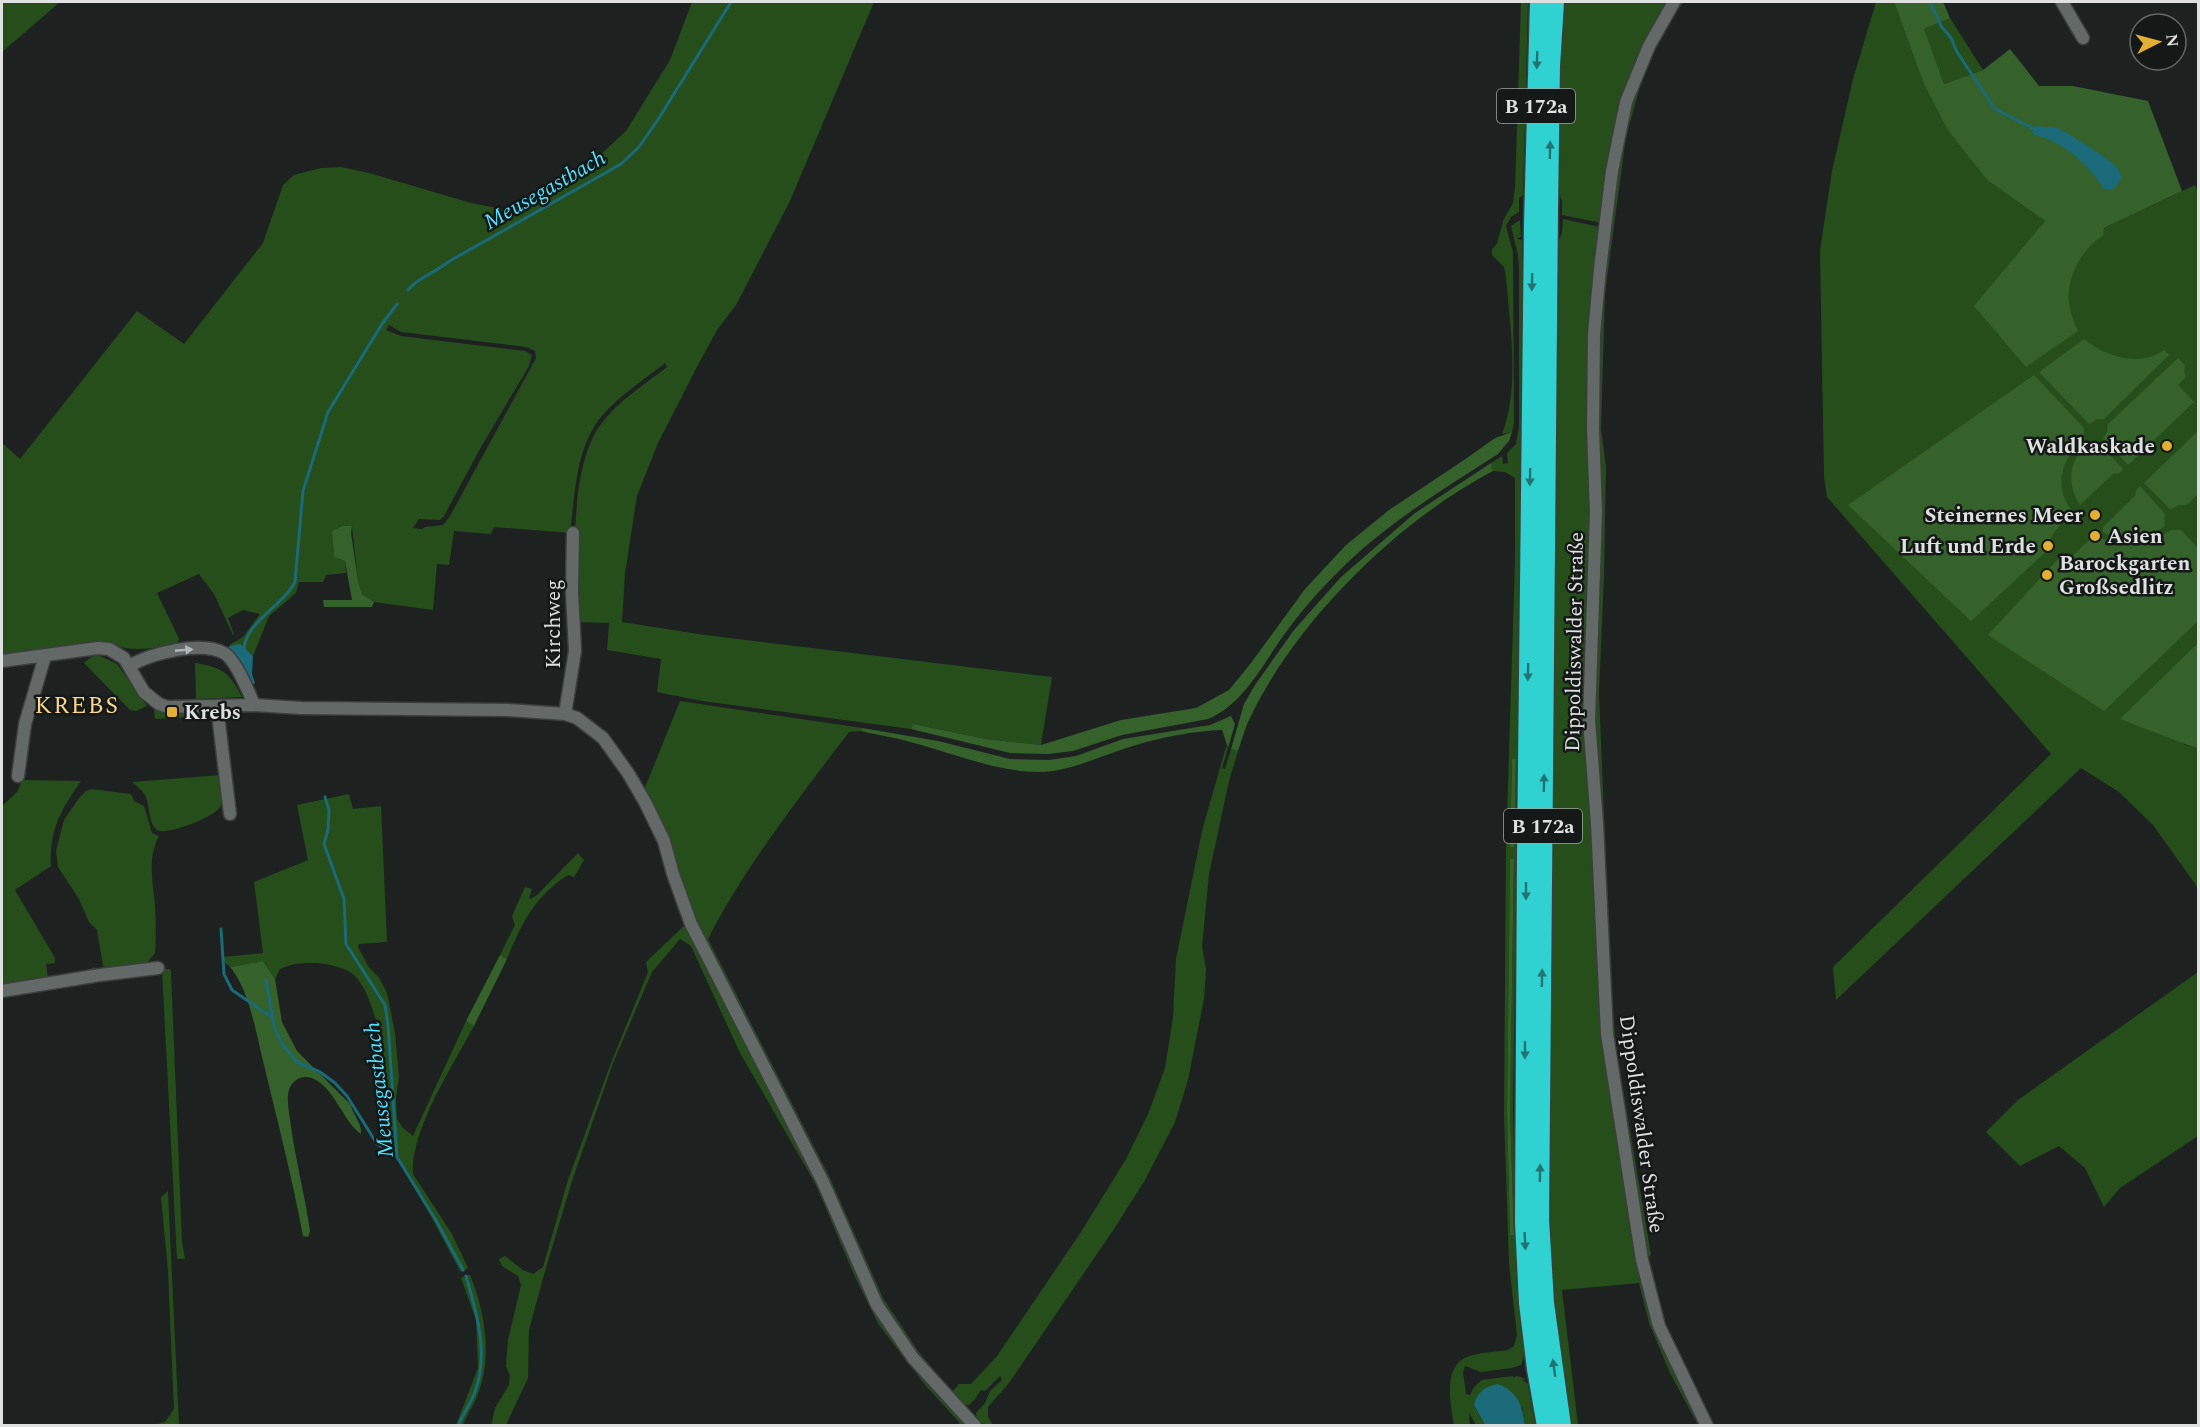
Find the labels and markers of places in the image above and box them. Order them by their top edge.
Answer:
place label: Waldkaskade [2025,431,2155,463]
marker: Waldkaskade [2160,439,2174,453]
place label: Steinernes Meer [1924,500,2083,532]
marker: Steinernes Meer [2088,508,2102,522]
place label: Asien [2107,521,2163,553]
marker: Asien [2088,529,2102,543]
place label: Luft und Erde [1900,531,2036,563]
marker: Luft und Erde [2041,539,2055,553]
place label: Barockgarten Großsedlitz [2059,548,2190,604]
marker: Barockgarten Großsedlitz [2040,568,2054,582]
place label: Krebs [184,697,241,729]
marker: Krebs [165,705,179,719]

